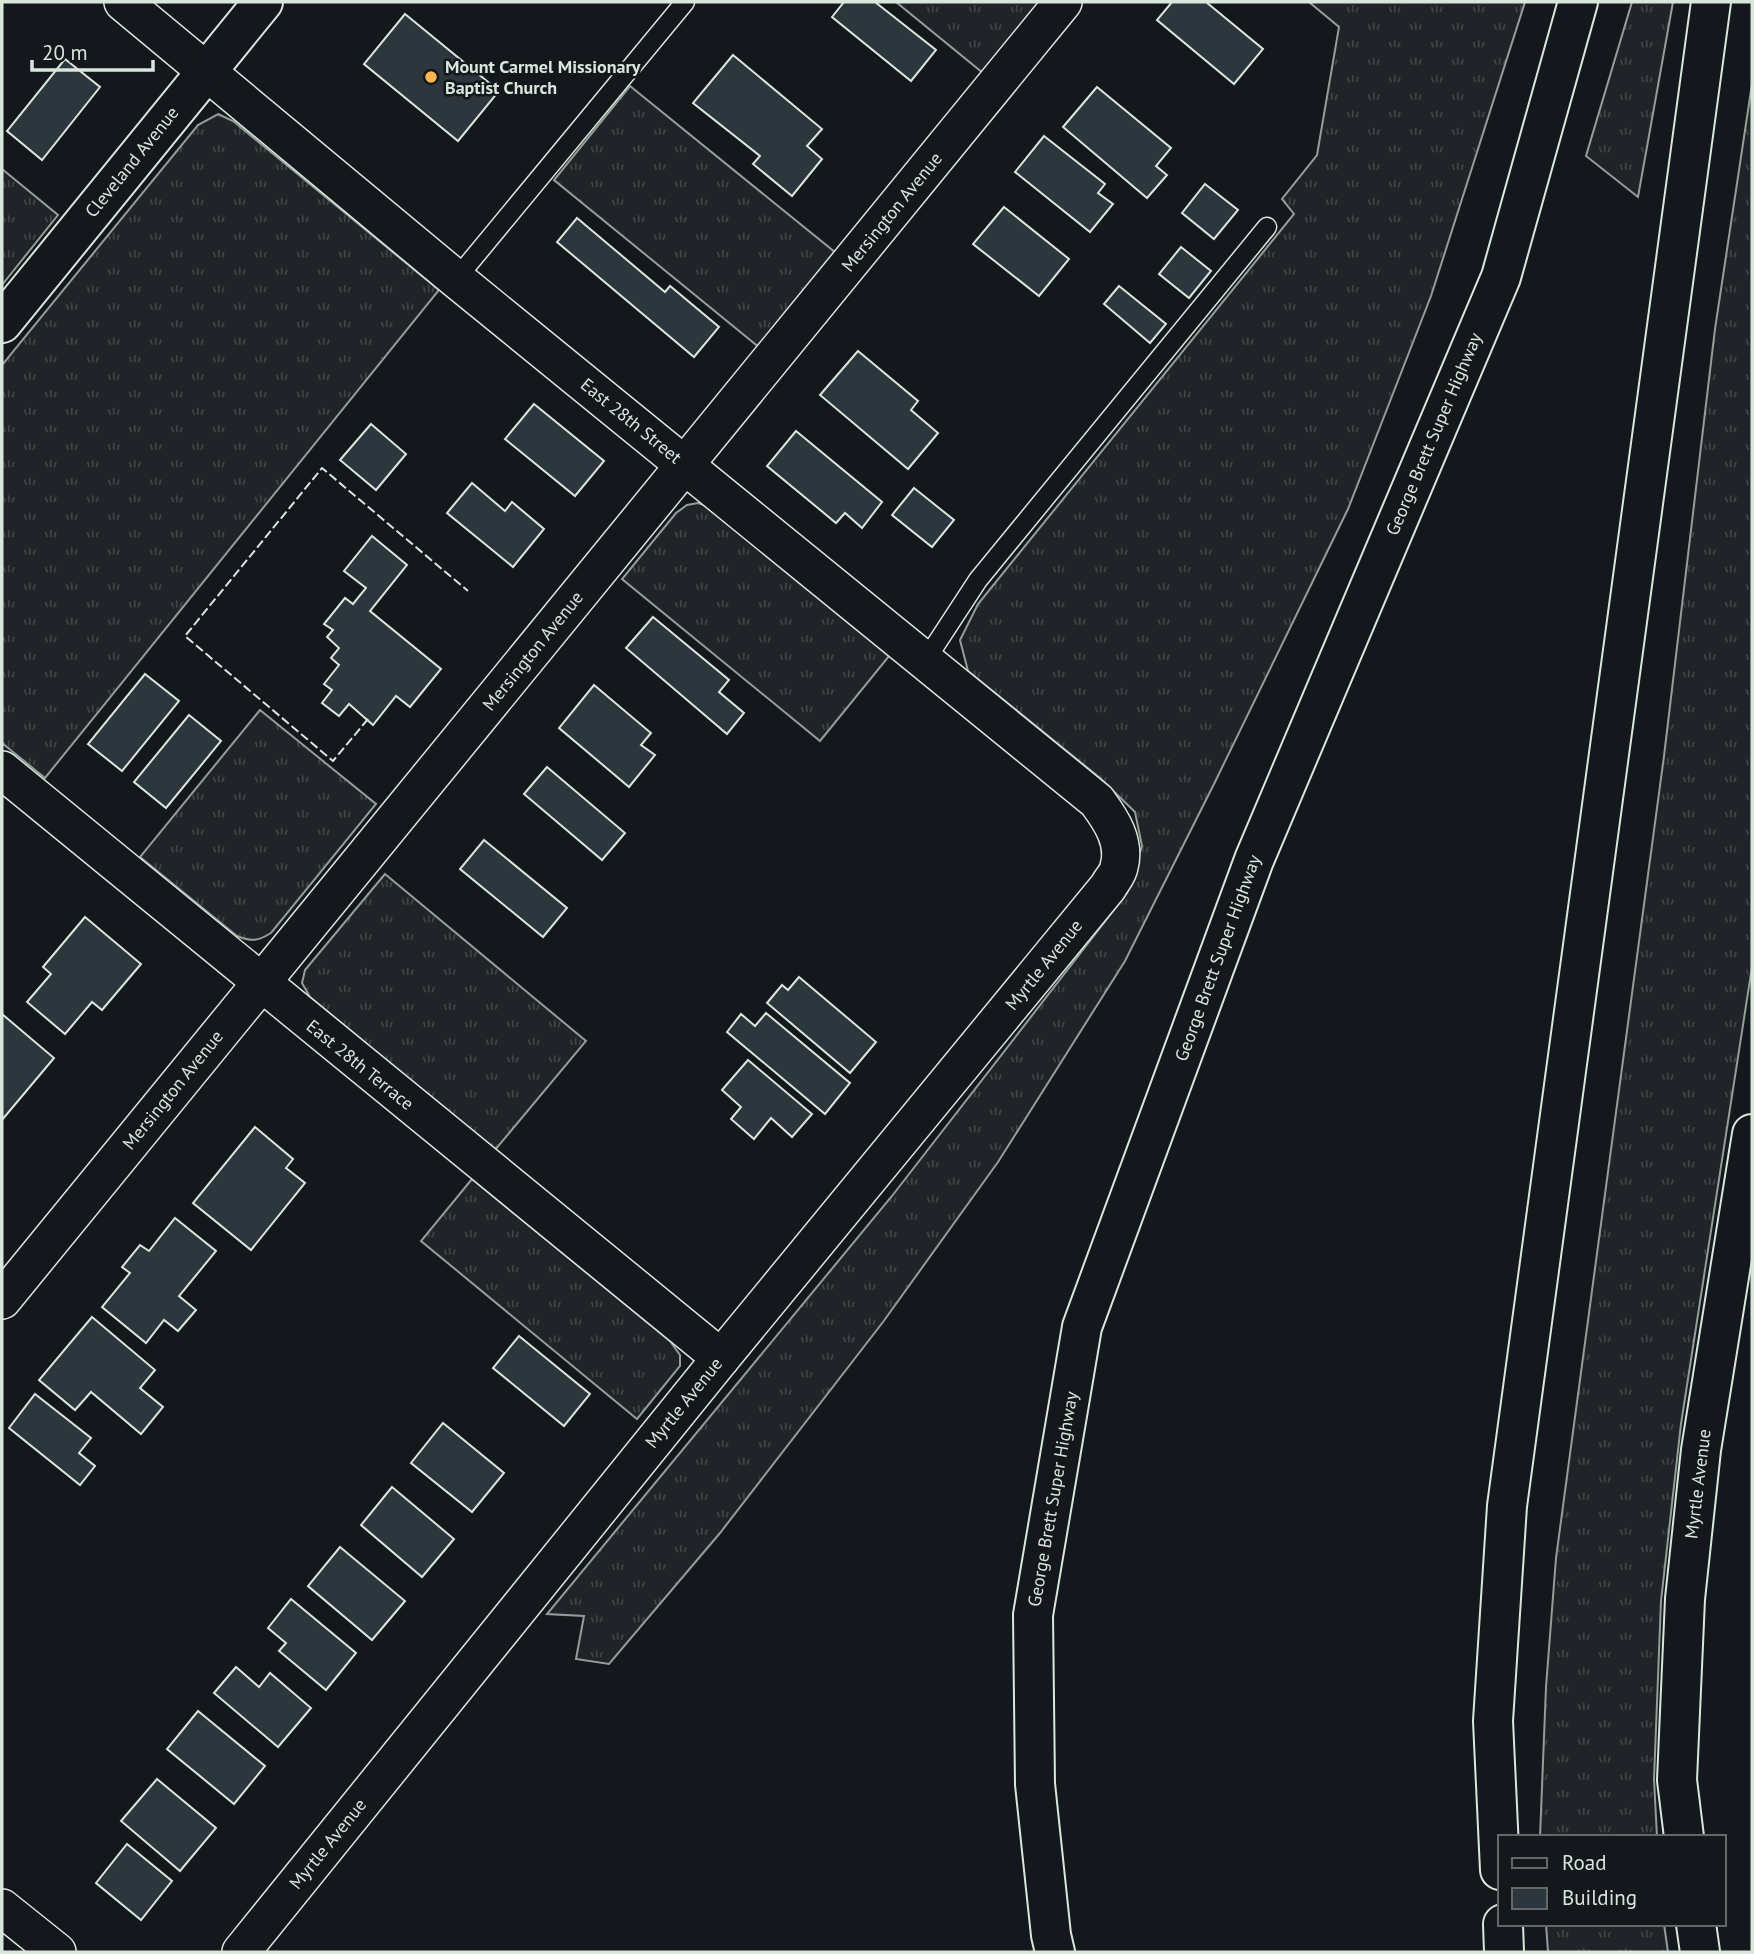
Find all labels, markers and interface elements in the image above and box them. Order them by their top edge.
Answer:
scale bar [32,28,152,72]
text: 20 m [42,39,88,66]
place label: Mount Carmel Missionary Baptist Church [445,55,641,99]
marker: Mount Carmel Missionary Baptist Church [423,69,439,85]
street label: Cleveland Avenue [80,102,183,222]
street label: Mersington Avenue [836,147,947,276]
street label: George Brett Super Highway [1380,328,1487,539]
street label: East 28th Street [576,373,687,468]
street label: Mersington Avenue [477,586,588,715]
street label: George Brett Super Highway [1169,851,1266,1064]
street label: Myrtle Avenue [1000,915,1087,1015]
street label: East 28th Terrace [302,1014,419,1115]
street label: Mersington Avenue [117,1025,228,1154]
street label: Myrtle Avenue [640,1353,727,1453]
street label: George Brett Super Highway [1022,1389,1083,1608]
street label: Myrtle Avenue [1679,1428,1716,1540]
street label: Myrtle Avenue [284,1794,371,1894]
legend [1498,1835,1726,1926]
text: Road [1562,1849,1606,1876]
text: Building [1562,1884,1637,1911]

